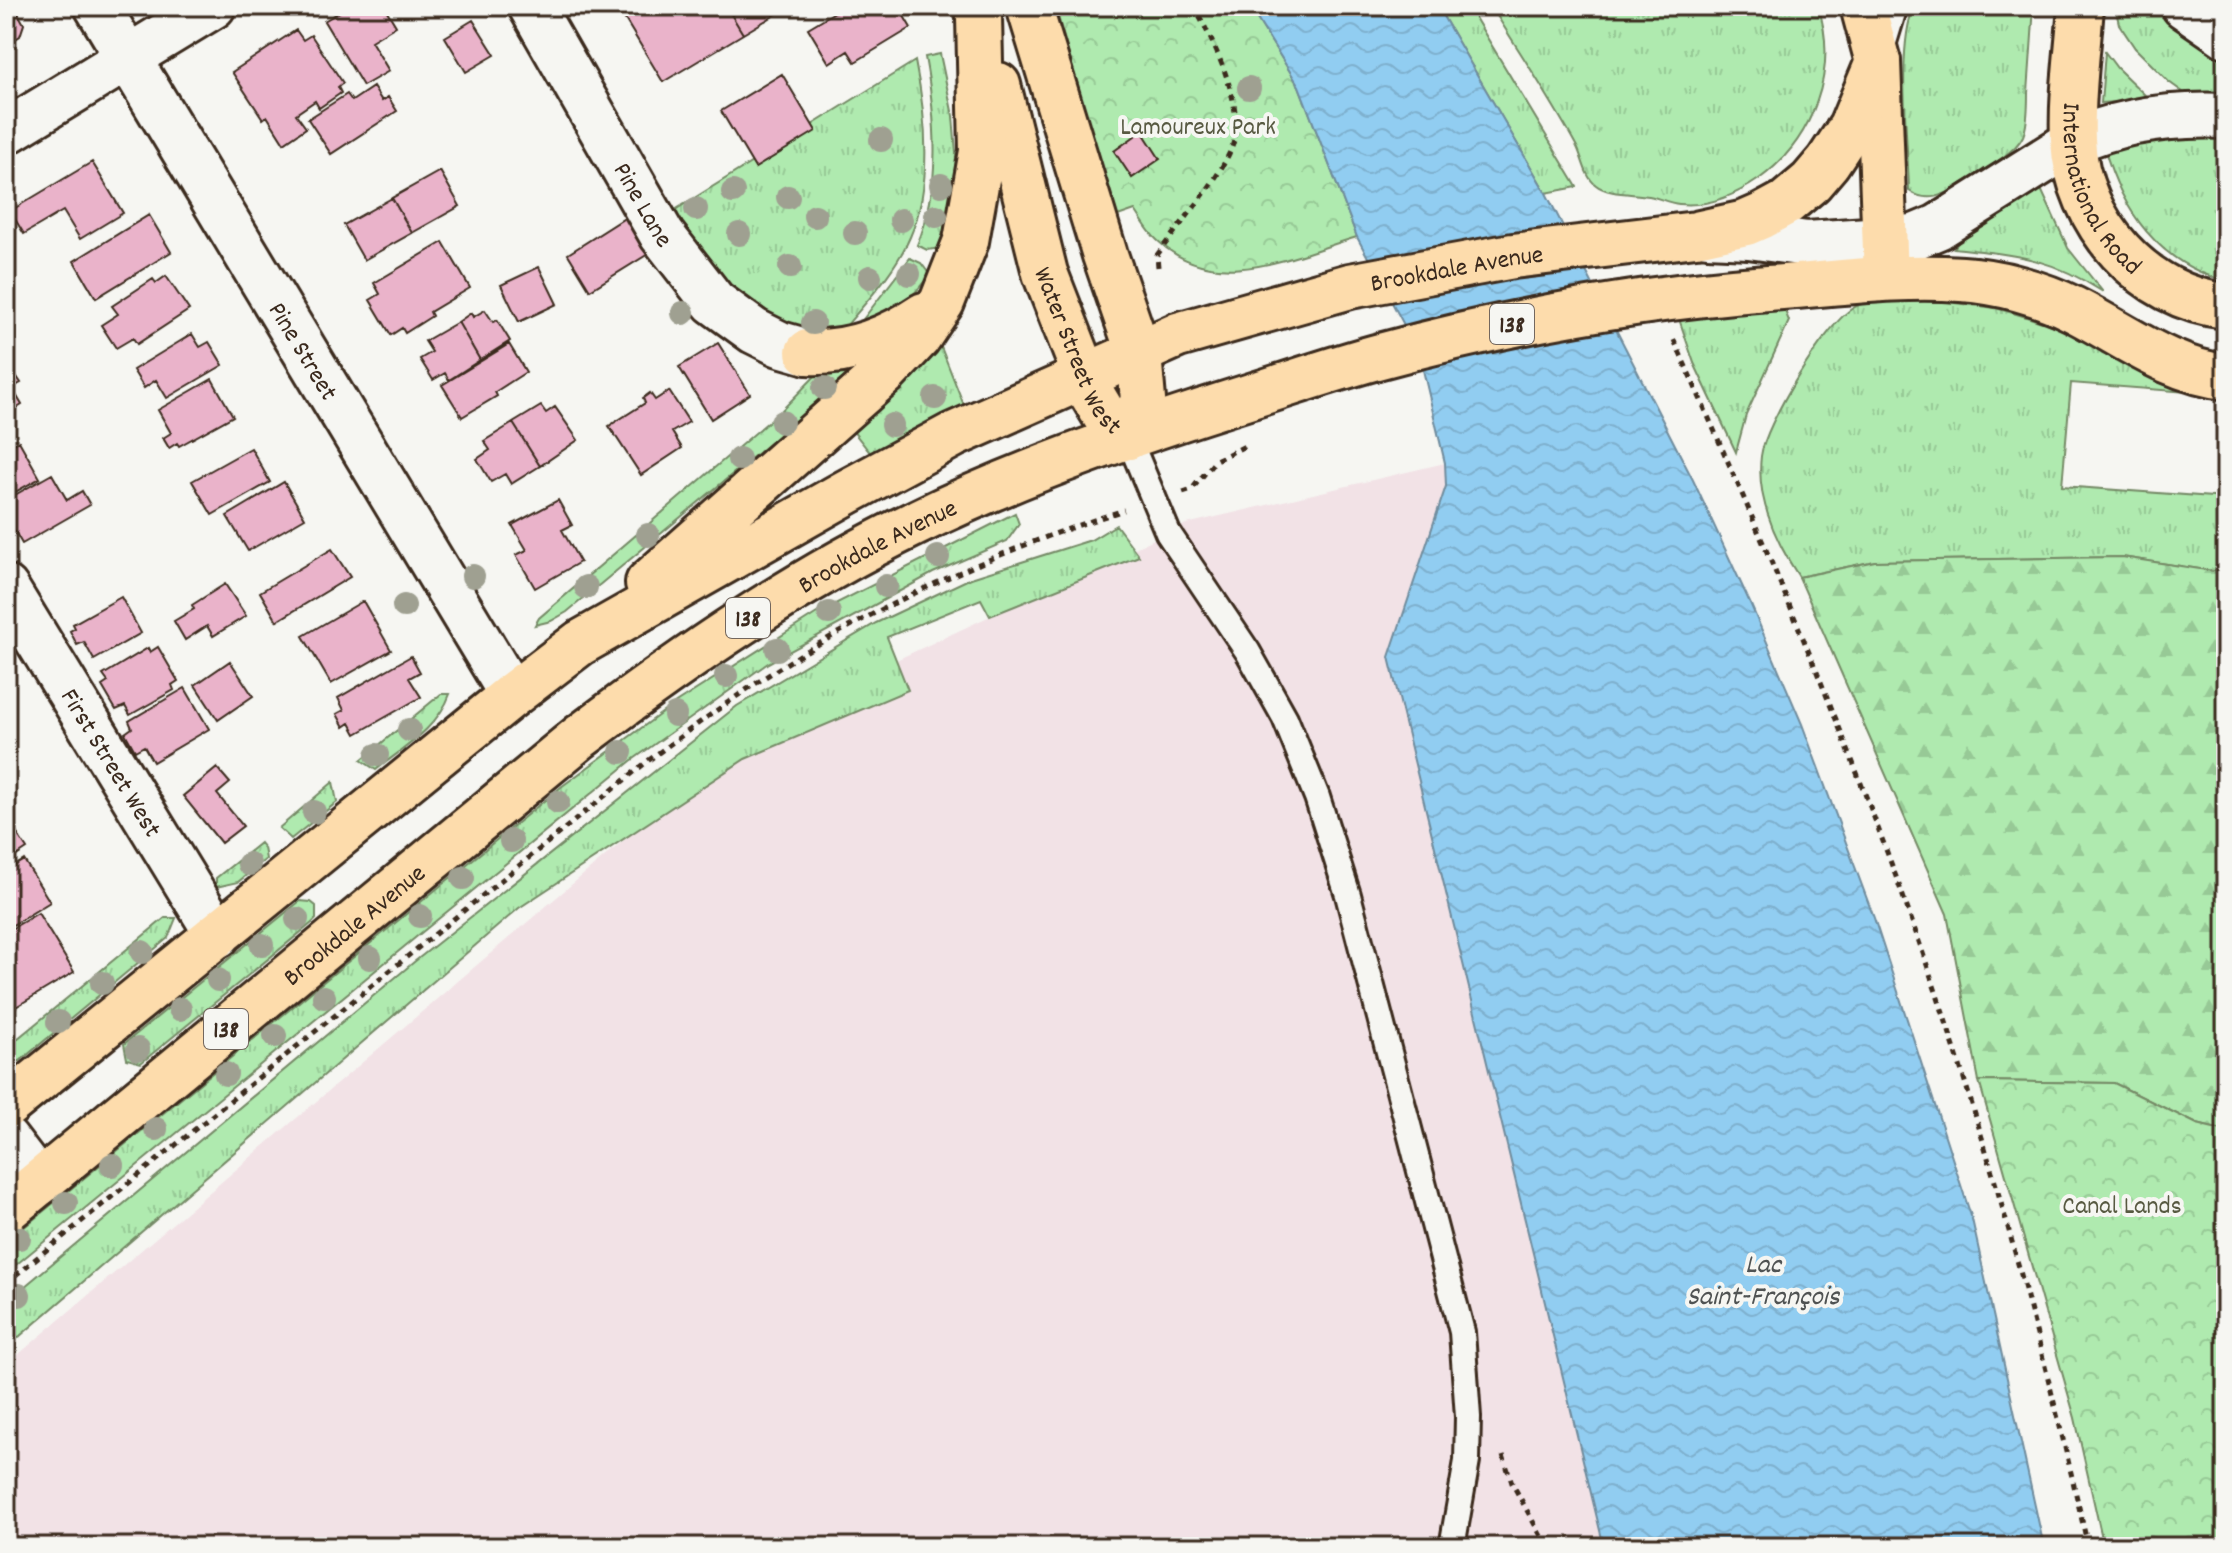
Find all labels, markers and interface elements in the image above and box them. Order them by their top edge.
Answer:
street label: International Road [2051,102,2149,285]
park label: Lamoureux Park [1120,110,1276,147]
street label: Pine Lane [602,156,680,257]
street label: Brookdale Avenue [1368,238,1546,304]
street label: Water Street West [1022,262,1129,445]
street label: Pine Street [257,296,346,409]
road number: 138 [1490,304,1534,344]
street label: Brookdale Avenue [792,491,964,605]
road number: 138 [726,598,770,638]
street label: First Street West [50,682,169,846]
street label: Brookdale Avenue [276,857,435,996]
road number: 138 [204,1009,248,1049]
park label: Canal Lands [2062,1189,2182,1226]
water label: Lac Saint-François [1686,1247,1841,1319]

